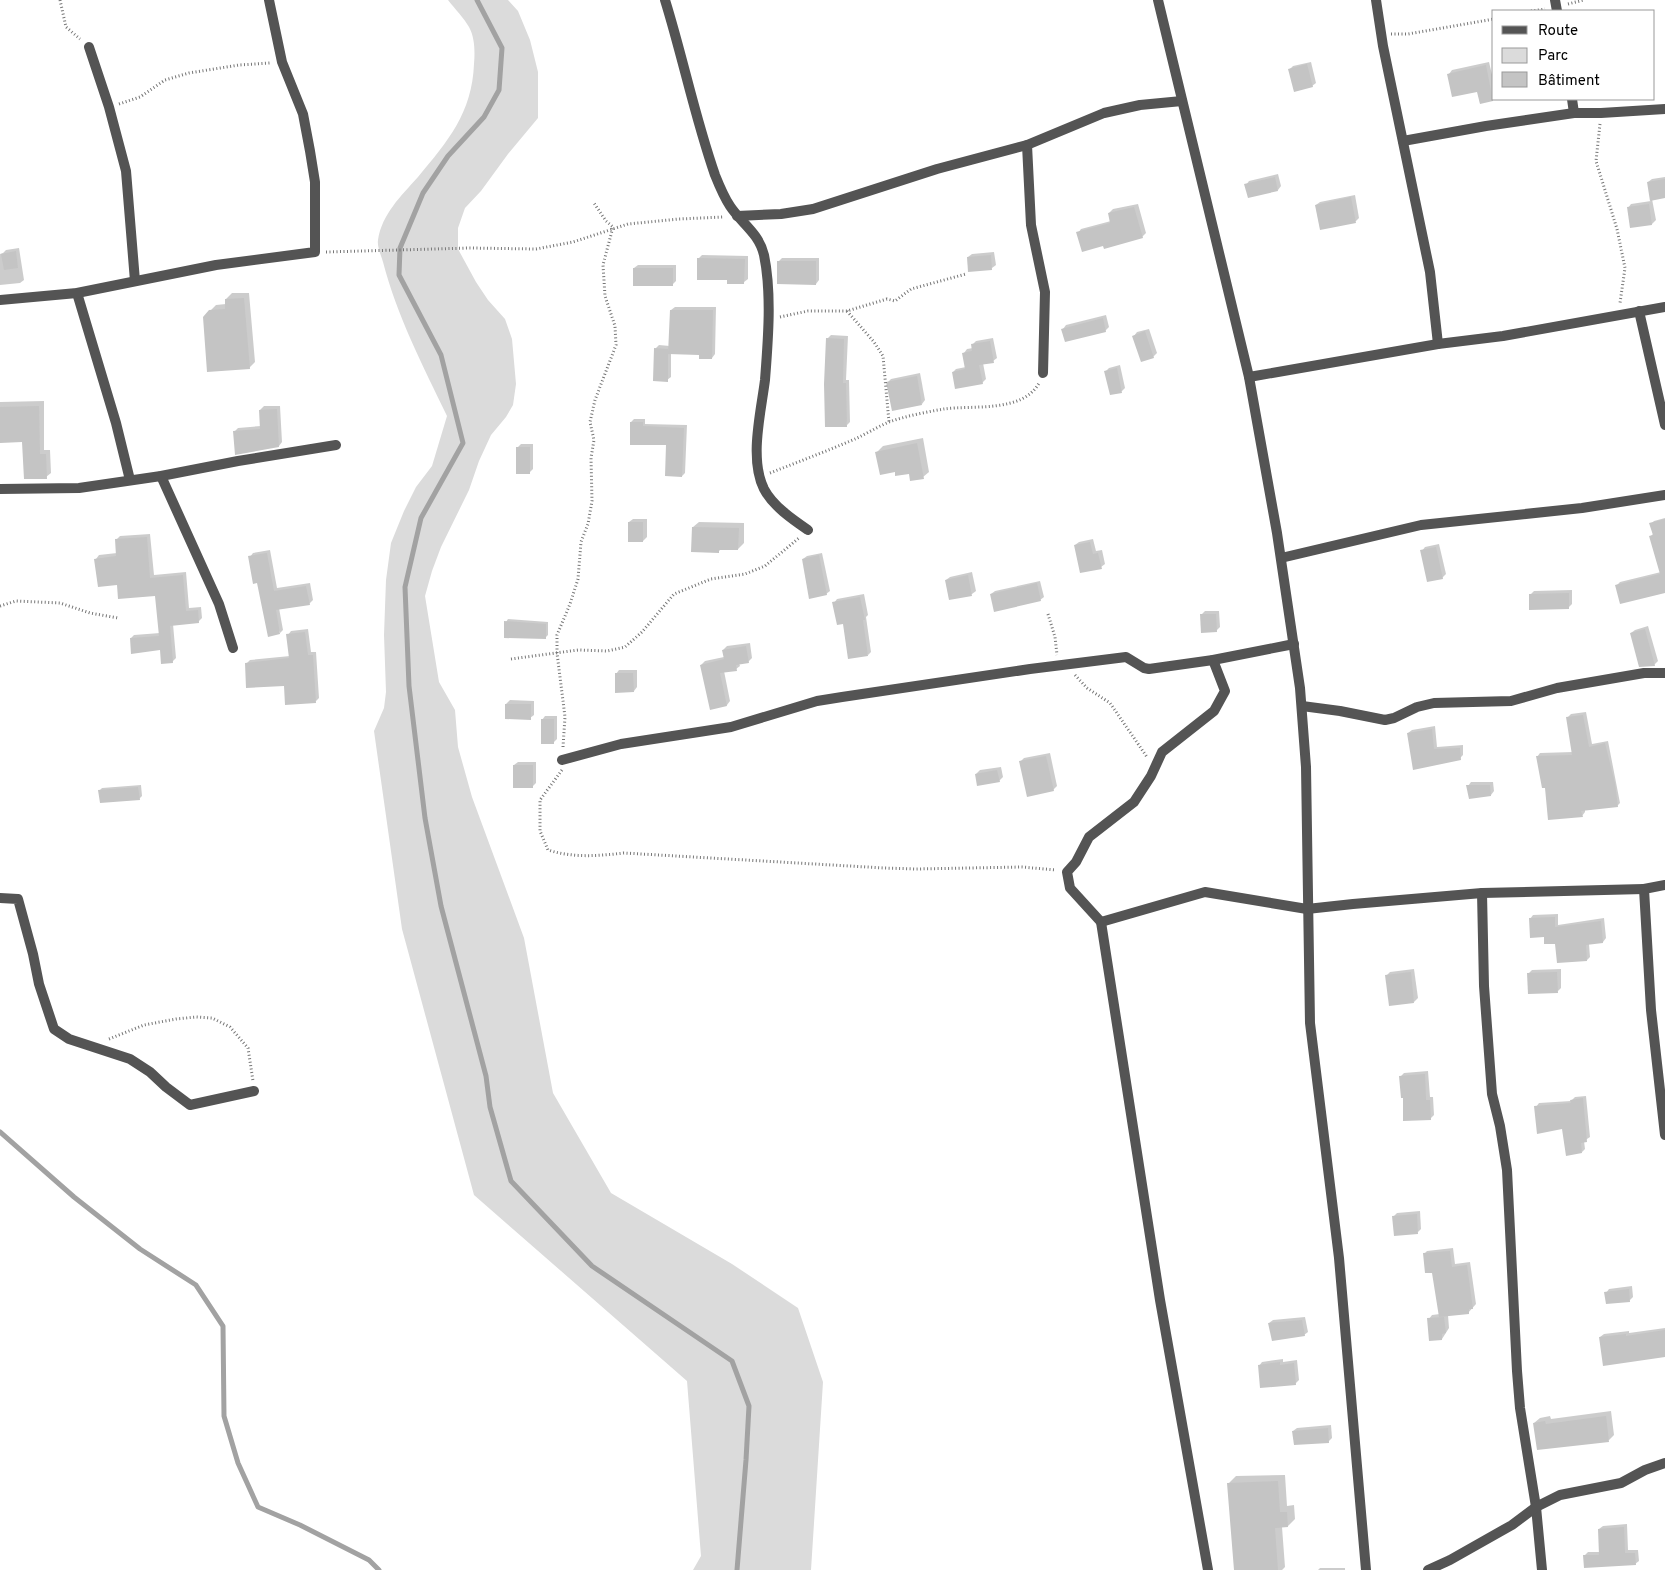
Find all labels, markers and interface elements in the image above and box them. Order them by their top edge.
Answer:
legend [1492,10,1655,100]
text: Route [1538,22,1578,41]
text: Parc [1538,47,1568,66]
text: Bâtiment [1538,72,1600,91]

